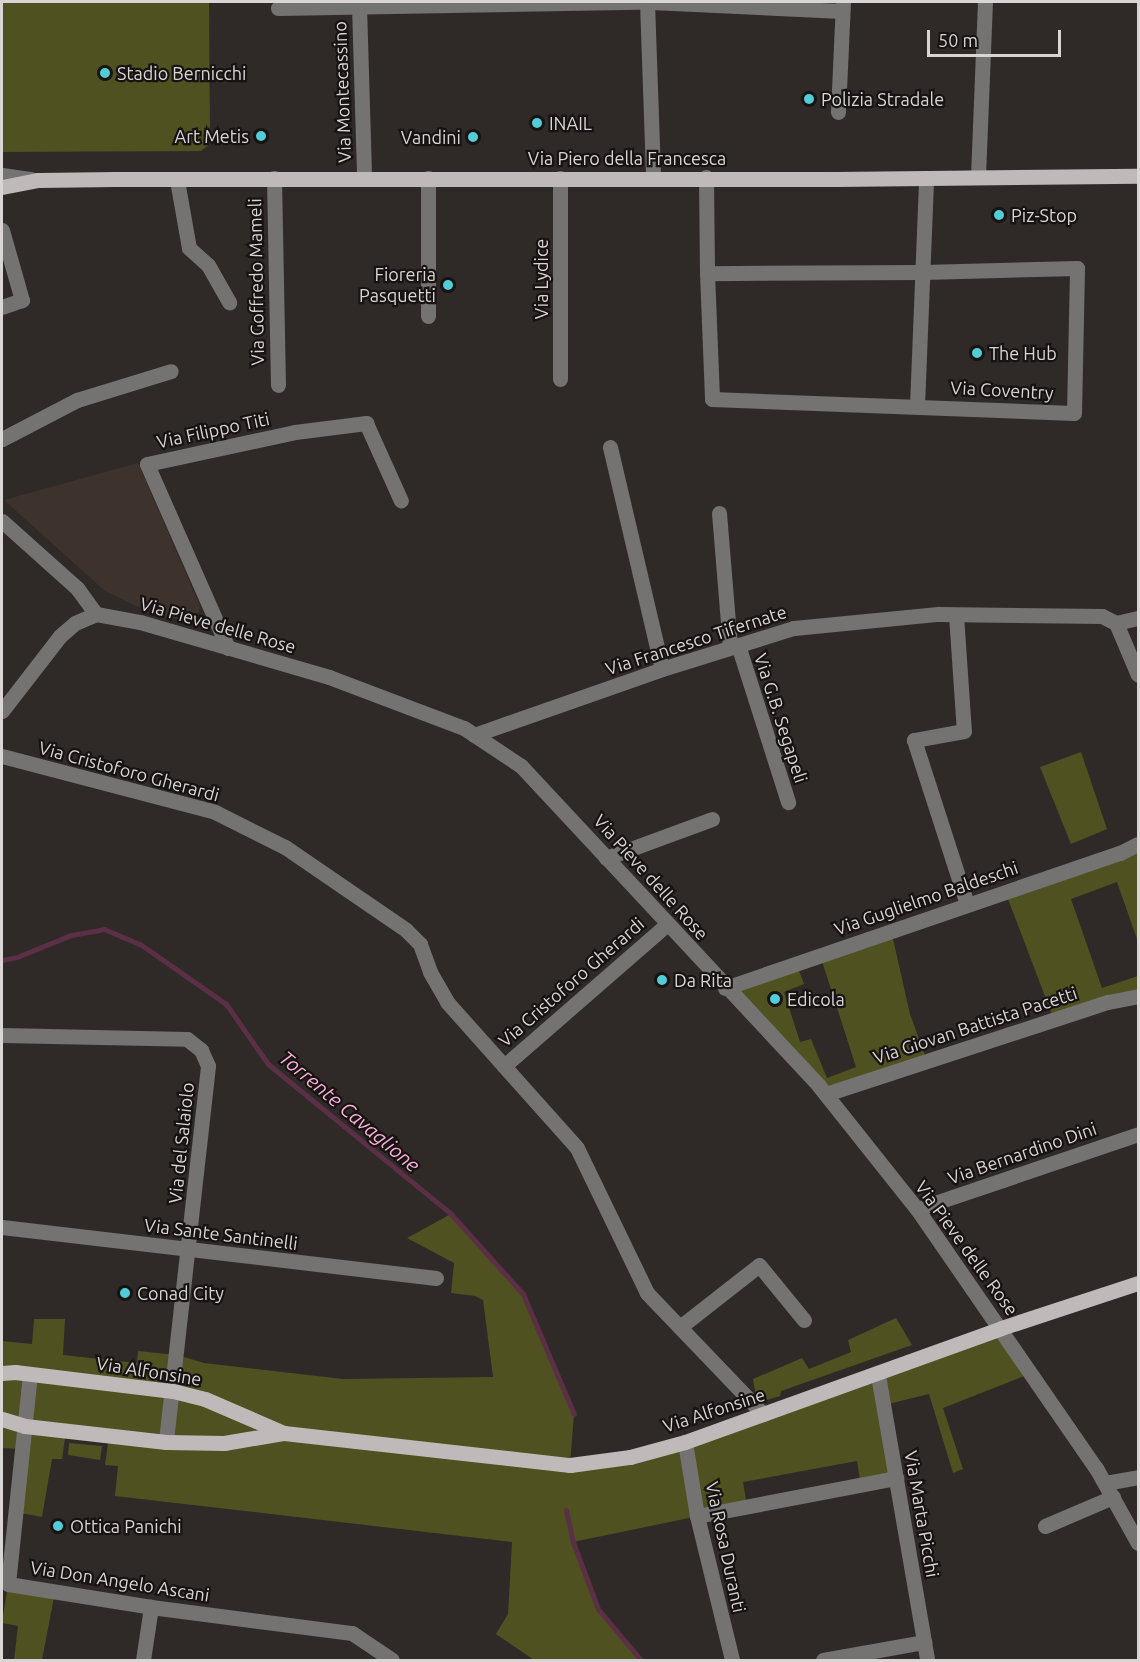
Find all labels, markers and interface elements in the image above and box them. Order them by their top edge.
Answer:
scale bar [930,18,1064,56]
street label: Via Montecassino [329,21,355,163]
text: 50 m [938,30,978,50]
place label: Stadio Bernicchi [117,62,246,84]
marker: Stadio Bernicchi [98,66,112,80]
place label: Polizia Stradale [821,88,944,110]
marker: Polizia Stradale [802,92,816,106]
place label: INAIL [549,112,592,134]
marker: INAIL [530,116,544,130]
place label: Art Metis [174,125,249,147]
place label: Vandini [401,126,461,148]
marker: Art Metis [254,129,268,143]
marker: Vandini [466,130,480,144]
street label: Via Piero della Francesca [528,147,726,169]
street label: Via Goffredo Mameli [244,198,268,366]
place label: Piz-Stop [1011,204,1077,226]
marker: Piz-Stop [992,208,1006,222]
street label: Via Lydice [530,239,552,319]
place label: Fioreria Pasquetti [359,264,436,306]
marker: Fioreria Pasquetti [441,278,455,292]
place label: The Hub [989,342,1057,364]
marker: The Hub [970,346,984,360]
street label: Via Coventry [950,377,1054,403]
street label: Via Filippo Titi [155,408,271,452]
street label: Via Pieve delle Rose [138,592,298,658]
street label: Via Francesco Tifernate [603,601,789,679]
street label: Via G.B. Segapeli [750,650,812,786]
street label: Via Cristoforo Gherardi [36,736,222,806]
street label: Via Pieve delle Rose [589,810,713,944]
street label: Via Guglielmo Baldeschi [831,856,1021,940]
street label: Via Cristoforo Gherardi [494,913,648,1051]
place label: Da Rita [674,969,732,991]
marker: Da Rita [655,973,669,987]
street label: Via Giovan Battista Pacetti [870,982,1080,1068]
place label: Edicola [787,988,845,1010]
marker: Edicola [768,992,782,1006]
water label: Torrente Cavaglione [275,1045,425,1177]
street label: Via del Salaiolo [164,1081,198,1205]
street label: Via Bernardino Dini [945,1117,1099,1189]
street label: Via Pieve delle Rose [911,1177,1023,1319]
street label: Via Sante Santinelli [143,1214,299,1254]
place label: Conad City [137,1282,224,1304]
marker: Conad City [118,1286,132,1300]
street label: Via Alfonsine [95,1352,203,1390]
street label: Via Alfonsine [660,1383,768,1437]
street label: Via Marta Picchi [900,1449,944,1579]
street label: Via Rosa Duranti [702,1480,750,1614]
place label: Ottica Panichi [70,1515,182,1537]
marker: Ottica Panichi [51,1519,65,1533]
street label: Via Don Angelo Ascani [29,1556,211,1606]

